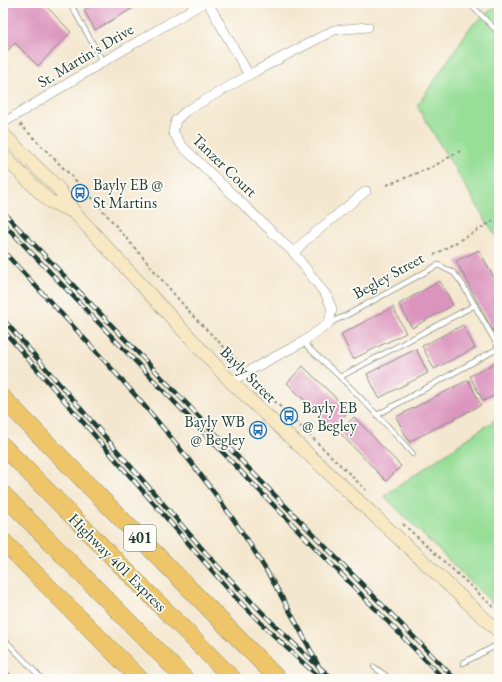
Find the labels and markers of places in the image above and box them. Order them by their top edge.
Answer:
place label: Bayly EB @ St Martins [93,174,163,213]
bus stop icon: Bayly EB @ St Martins [70,183,90,203]
place label: Bayly EB @ Begley [302,397,358,436]
bus stop icon: Bayly EB @ Begley [279,406,299,426]
place label: Bayly WB @ Begley [184,411,246,450]
bus stop icon: Bayly WB @ Begley [248,420,268,440]

